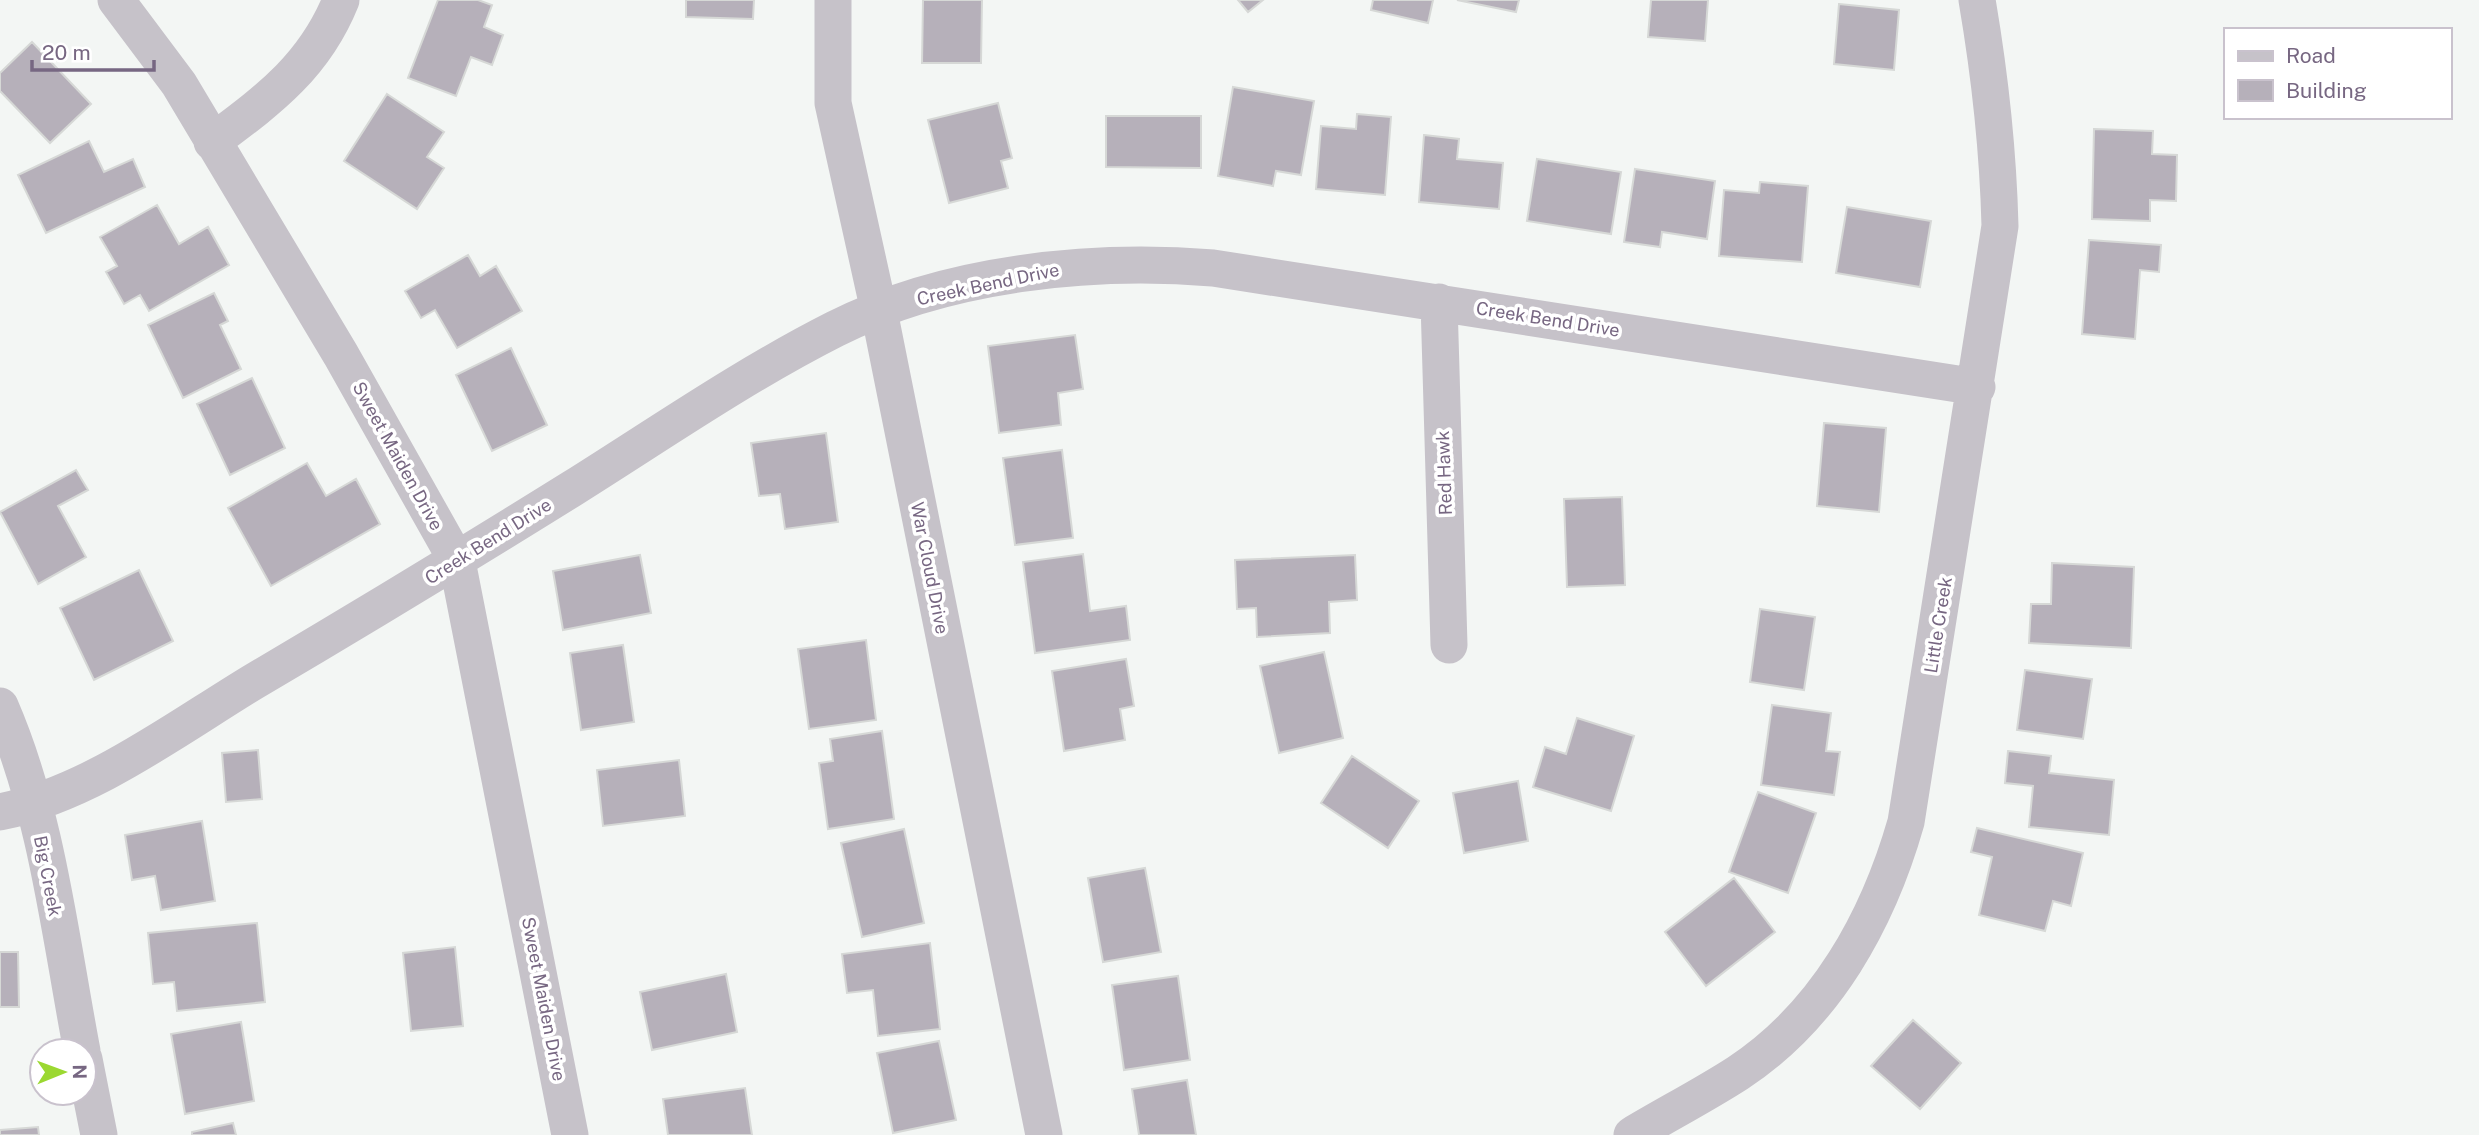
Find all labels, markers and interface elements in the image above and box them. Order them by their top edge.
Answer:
scale bar [32,28,154,72]
legend [2224,28,2451,119]
text: 20 m [42,40,91,65]
text: Road [2286,43,2336,68]
text: Building [2286,78,2367,103]
street label: Creek Bend Drive [915,259,1061,309]
street label: Creek Bend Drive [1475,297,1621,341]
street label: Sweet Maiden Drive [348,378,448,534]
street label: Red Hawk [1432,430,1456,516]
street label: Creek Bend Drive [421,494,555,588]
street label: War Cloud Drive [907,500,953,636]
street label: Little Creek [1920,575,1956,675]
street label: Big Creek [30,834,66,918]
street label: Sweet Maiden Drive [518,915,570,1083]
north arrow [28,1037,98,1107]
text: N [69,1064,91,1079]

